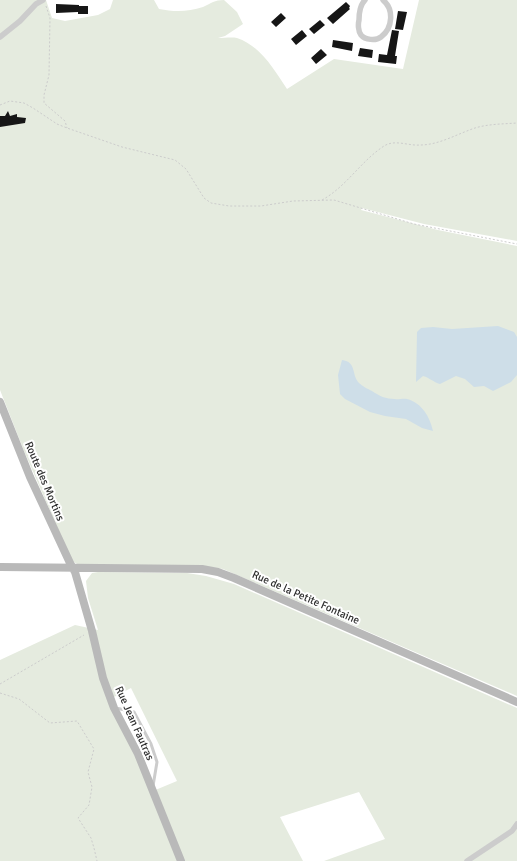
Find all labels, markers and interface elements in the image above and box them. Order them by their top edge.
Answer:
street label: Route des Mortins [22,440,67,523]
street label: Rue de la Petite Fontaine [250,568,362,627]
street label: Rue Jean Fautras [112,684,157,763]

